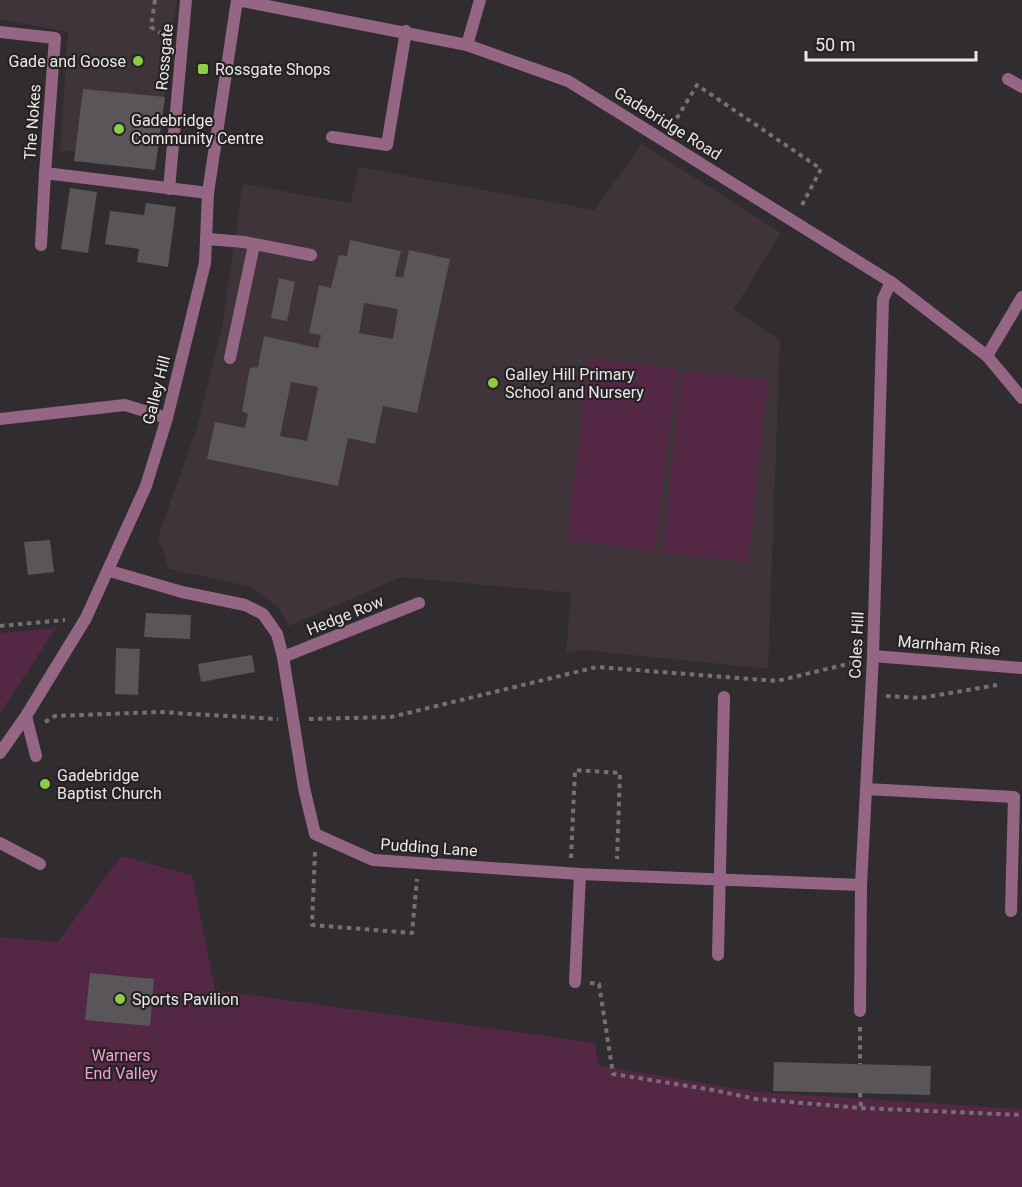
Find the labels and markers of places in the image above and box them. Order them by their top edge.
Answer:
place label: Gade and Goose [9,52,126,71]
marker: Gade and Goose [131,54,145,68]
place label: Rossgate Shops [215,60,331,79]
marker: Rossgate Shops [196,62,210,76]
place label: Gadebridge Community Centre [131,111,264,148]
marker: Gadebridge Community Centre [112,122,126,136]
place label: Galley Hill Primary School and Nursery [505,365,644,402]
marker: Galley Hill Primary School and Nursery [486,376,500,390]
place label: Gadebridge Baptist Church [57,766,162,803]
marker: Gadebridge Baptist Church [38,777,52,791]
place label: Sports Pavilion [132,990,239,1009]
marker: Sports Pavilion [113,992,127,1006]

